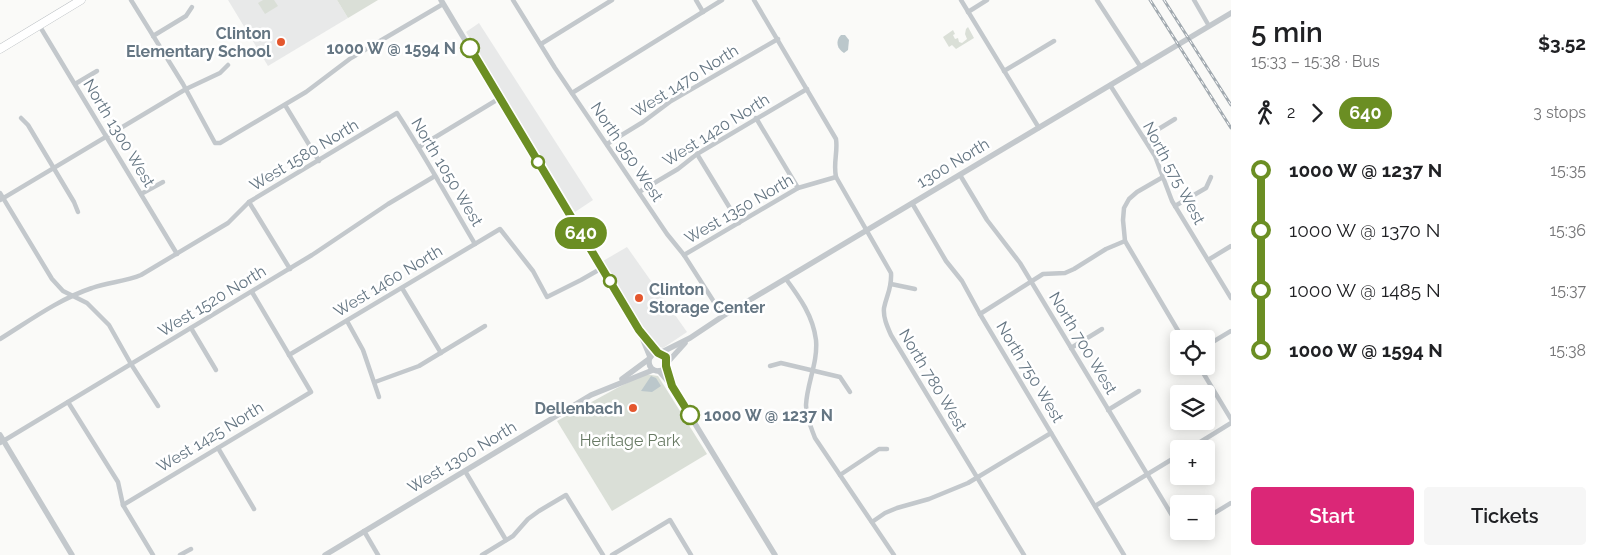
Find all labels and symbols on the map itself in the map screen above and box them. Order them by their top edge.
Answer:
place label: Clinton Elementary School [126,24,272,61]
marker: Clinton Elementary School [275,36,287,48]
marker: 1000 W @ 1594 N [460,38,480,58]
place label: 1000 W @ 1594 N [326,39,456,58]
street label: West 1470 North [628,41,742,121]
street label: North 1300 West [79,75,159,191]
street label: West 1420 North [659,90,773,170]
street label: North 950 West [587,99,668,206]
street label: North 1050 West [407,114,487,230]
street label: West 1580 North [246,115,362,195]
street label: North 575 West [1139,118,1209,228]
street label: 1300 North [913,134,993,192]
unlabelled marker [531,155,545,169]
street label: West 1350 North [681,170,797,248]
line badge: 640 [552,217,610,249]
street label: West 1460 North [330,241,446,321]
street label: West 1520 North [155,261,269,341]
unlabelled marker [603,274,617,288]
place label: Clinton Storage Center [649,280,765,317]
street label: North 700 West [1045,288,1121,398]
marker: Clinton Storage Center [633,292,645,304]
street label: North 750 West [992,318,1068,427]
street label: North 780 West [895,326,971,435]
street label: West 1425 North [153,398,267,476]
place label: Dellenbach [535,399,623,418]
marker: Dellenbach [627,402,639,414]
marker: 1000 W @ 1237 N [680,405,700,425]
place label: 1000 W @ 1237 N [704,406,833,425]
street label: West 1300 North [404,417,520,497]
park label: Heritage Park [580,431,681,450]

